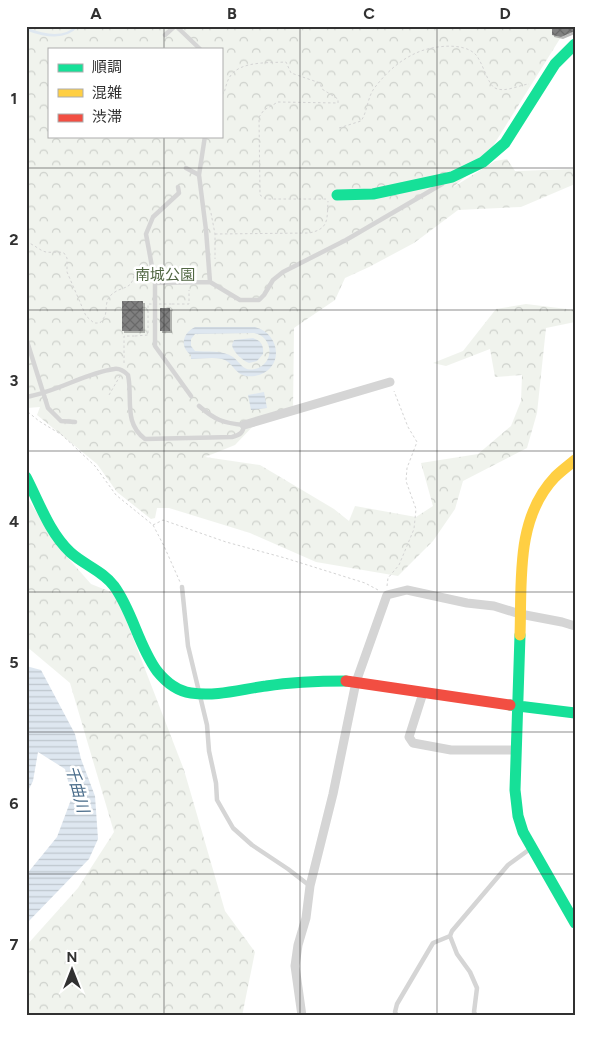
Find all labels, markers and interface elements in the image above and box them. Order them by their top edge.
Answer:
text: A [90,4,102,23]
text: B [227,4,237,23]
text: C [363,4,375,23]
text: D [499,4,511,23]
legend [48,48,222,138]
text: 順調 [92,58,122,76]
text: 混雑 [92,84,122,102]
text: 1 [11,89,17,108]
text: 渋滞 [92,108,122,126]
text: 2 [9,230,19,249]
park label: 南城公園 [135,266,195,284]
text: 3 [10,371,19,390]
text: 4 [9,512,19,531]
text: 5 [9,653,19,672]
water label: 千曲川 [62,763,93,817]
text: 6 [9,794,19,813]
text: 7 [10,935,19,954]
north arrow [48,944,98,994]
text: N [67,949,77,966]

